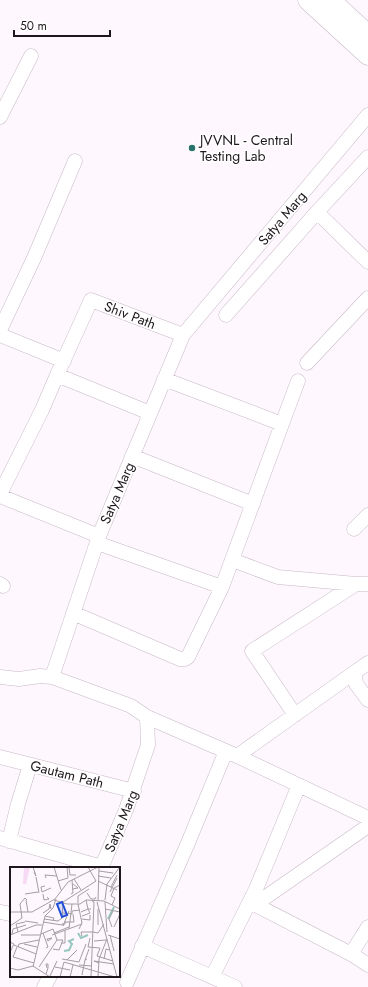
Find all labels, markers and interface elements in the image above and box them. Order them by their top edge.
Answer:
scale bar [14,12,110,38]
text: 50 m [20,17,47,35]
place label: JVVNL - Central Testing Lab [198,130,293,166]
marker: JVVNL - Central Testing Lab [187,143,197,153]
street label: Satya Marg [253,186,311,250]
street label: Shiv Path [101,296,159,334]
street label: Satya Marg [95,459,139,527]
street label: Gautam Path [28,755,106,793]
street label: Satya Marg [99,787,143,855]
inset map [10,867,120,977]

